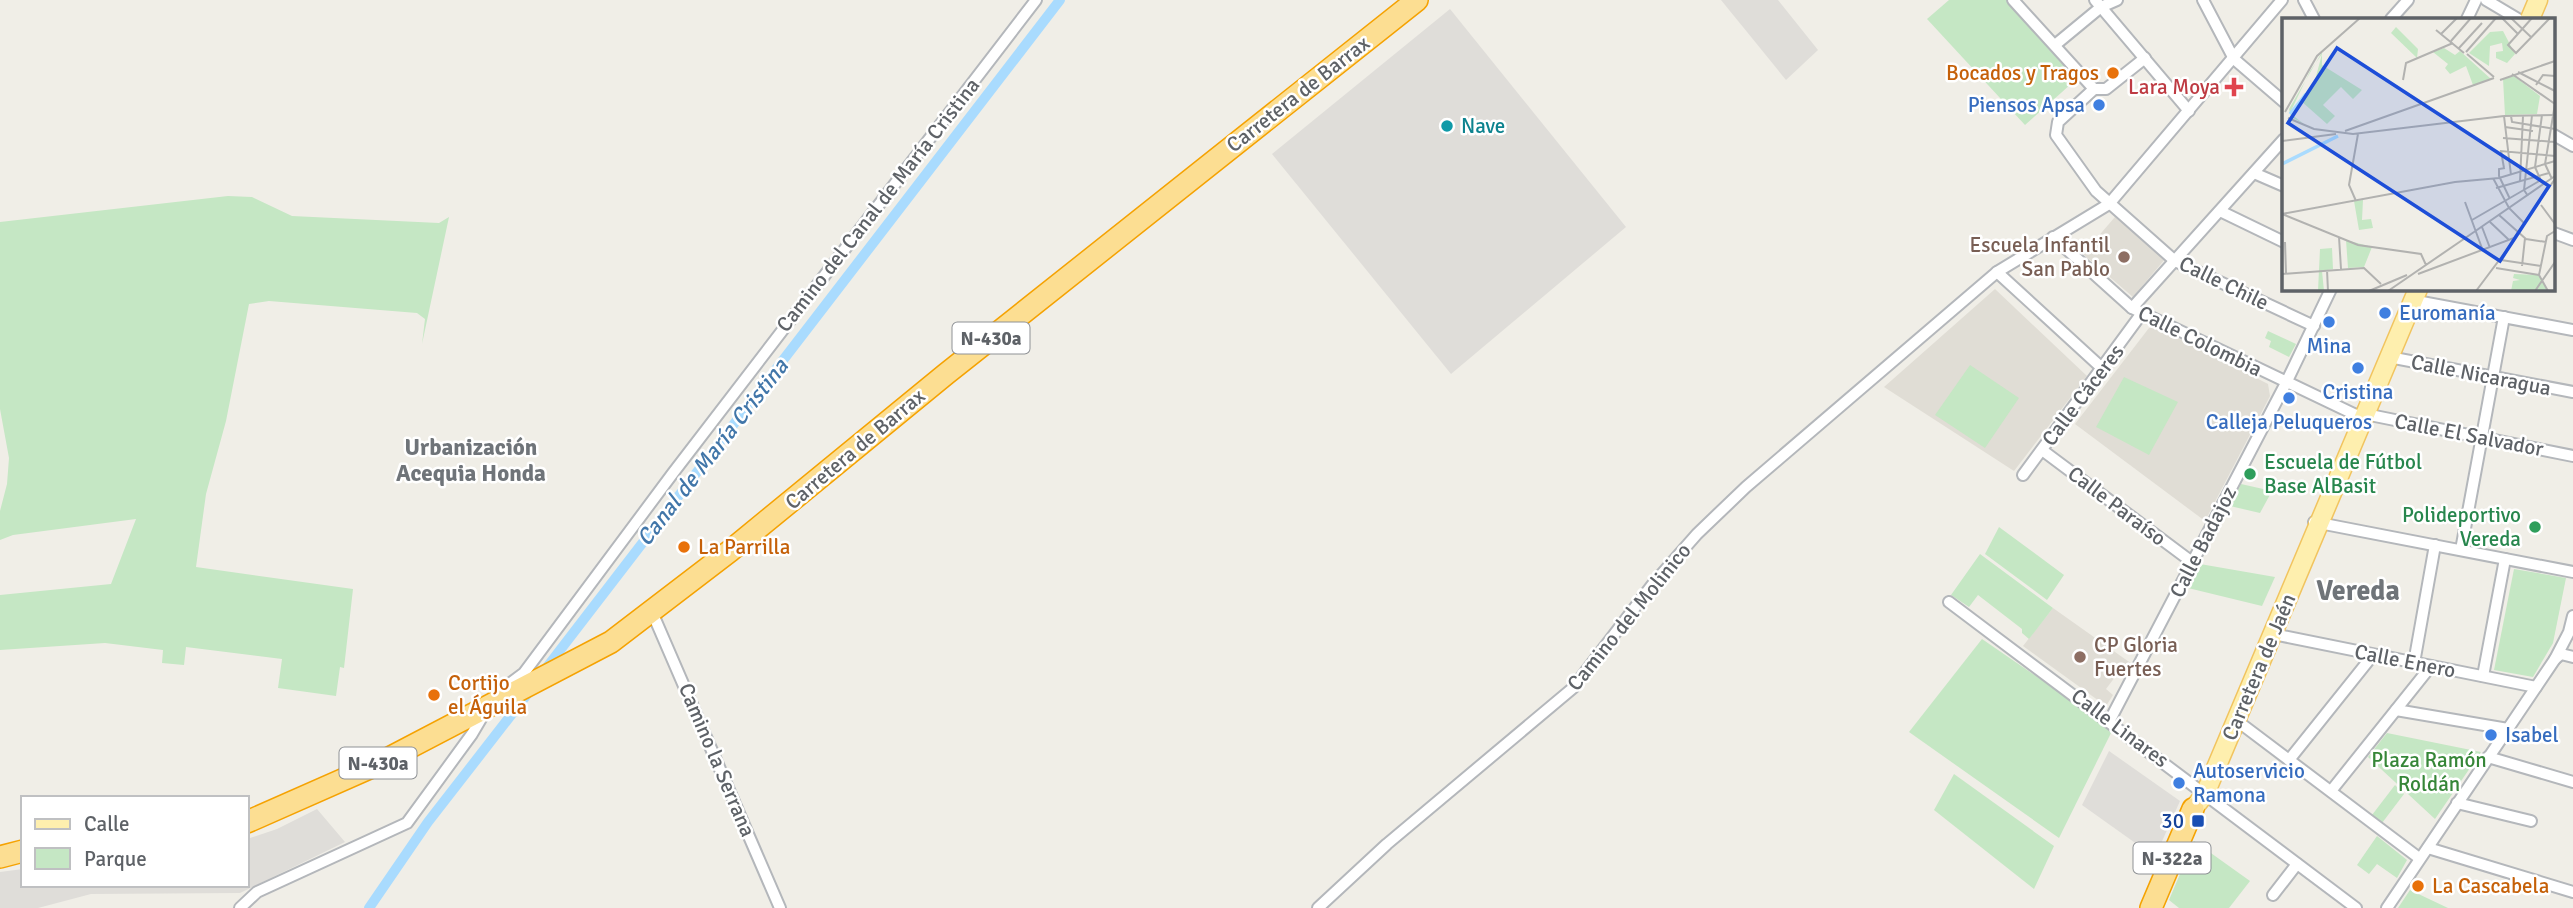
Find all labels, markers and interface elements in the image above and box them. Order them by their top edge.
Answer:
inset map [2282,18,2556,290]
street label: Carretera de Barrax [1221,30,1375,158]
place label: Bocados y Tragos [1946,60,2099,86]
marker: Bocados y Tragos [2105,65,2121,81]
street label: Camino del Canal de María Cristina [771,73,985,337]
place label: Lara Moya [2128,74,2220,100]
marker: Lara Moya [2226,79,2242,95]
place label: Piensos Apsa [1968,92,2085,118]
marker: Piensos Apsa [2091,97,2107,113]
place label: Nave [1461,113,1505,139]
marker: Nave [1439,118,1455,134]
place label: Escuela Infantil San Pablo [1969,232,2110,282]
marker: Escuela Infantil San Pablo [2116,249,2132,265]
street label: Calle Chile [2175,250,2273,316]
street label: Calle Colombia [2134,300,2266,382]
place label: Euromanía [2399,300,2496,326]
marker: Euromanía [2377,305,2393,321]
marker: Mina [2321,314,2337,330]
road number: N-430a [953,322,1030,354]
place label: Mina [2307,333,2351,359]
street label: Calle Cáceres [2036,339,2130,451]
street label: Calle Nicaragua [2409,349,2553,401]
water label: Canal de María Cristina [630,352,795,552]
marker: Cristina [2350,360,2366,376]
place label: Cristina [2323,379,2394,405]
street label: Carretera de Barrax [780,383,930,515]
marker: Calleja Peluqueros [2281,390,2297,406]
street label: Calle El Salvador [2392,408,2546,462]
place label: Calleja Peluqueros [2206,409,2372,435]
district label: Urbanización Acequia Honda [396,433,546,488]
place label: Escuela de Fútbol Base AlBasit [2264,449,2422,499]
street label: Calle Paraíso [2063,461,2171,551]
marker: Escuela de Fútbol Base AlBasit [2242,466,2258,482]
street label: Calle Badajoz [2164,482,2242,602]
place label: Polideportivo Vereda [2402,502,2521,552]
marker: Polideportivo Vereda [2527,519,2543,535]
place label: La Parrilla [698,534,790,560]
street label: Camino del Molinico [1561,538,1697,696]
marker: La Parrilla [676,539,692,555]
district label: Vereda [2316,574,2400,608]
street label: Carretera de Jaén [2216,590,2302,744]
place label: CP Gloria Fuertes [2094,632,2178,682]
street label: Calle Enero [2352,638,2458,684]
marker: CP Gloria Fuertes [2072,649,2088,665]
place label: Cortijo el Águila [448,670,527,720]
street label: Camino la Serrana [673,679,761,841]
street label: Calle Linares [2066,683,2174,773]
marker: Cortijo el Águila [426,687,442,703]
place label: Isabel [2505,722,2559,748]
marker: Isabel [2483,727,2499,743]
park label: Plaza Ramón Roldán [2371,747,2487,797]
road number: N-430a [340,748,416,778]
place label: Autoservicio Ramona [2193,758,2305,808]
marker: Autoservicio Ramona [2171,775,2187,791]
legend [21,796,248,887]
place label: 30 [2161,808,2184,834]
text: Calle [84,811,130,837]
marker: 30 [2190,813,2206,829]
road number: N-322a [2134,842,2210,874]
text: Parque [84,846,147,872]
place label: La Cascabela [2432,873,2549,899]
marker: La Cascabela [2410,878,2426,894]

